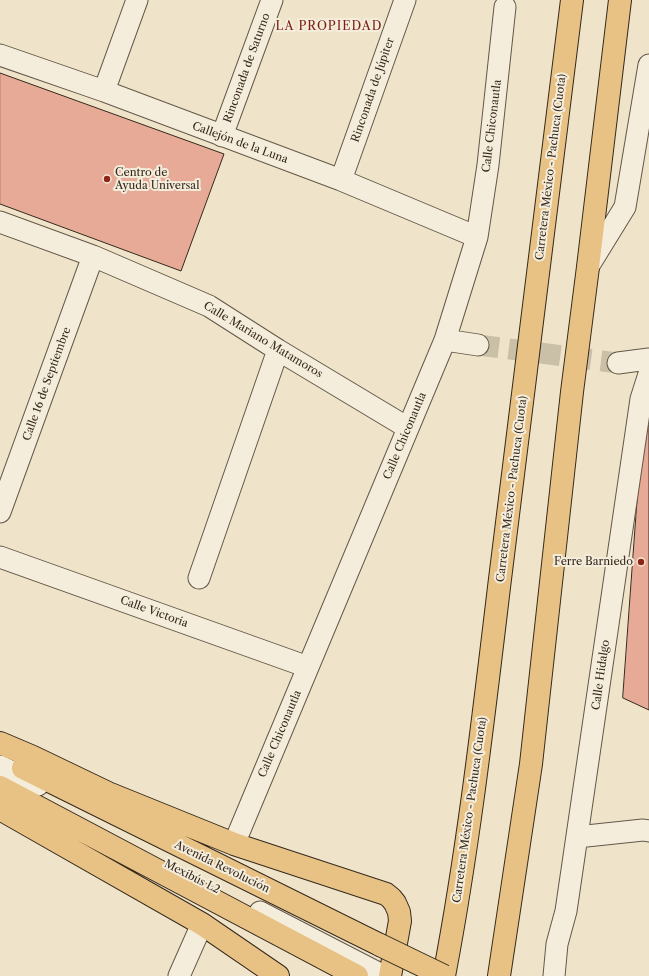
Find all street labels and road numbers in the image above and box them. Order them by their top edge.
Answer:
street label: Rinconada de Saturno [221,11,273,125]
street label: Rinconada de Júpiter [349,36,397,144]
street label: Carretera México - Pachuca (Cuota) [533,73,569,261]
street label: Calle Chiconautla [480,79,504,173]
street label: Callejón de la Luna [190,120,290,166]
street label: Calle Mariano Matamoros [201,299,325,381]
street label: Calle 16 de Septiembre [20,325,74,443]
street label: Calle Chiconautla [381,390,429,482]
street label: Carretera México - Pachuca (Cuota) [494,395,530,583]
street label: Calle Victoria [118,594,190,630]
street label: Calle Hidalgo [590,639,612,711]
street label: Calle Chiconautla [256,688,304,780]
street label: Carretera México - Pachuca (Cuota) [450,716,490,904]
street label: Avenida Revolución [172,838,272,896]
street label: Mexibús L2 [162,857,222,897]

